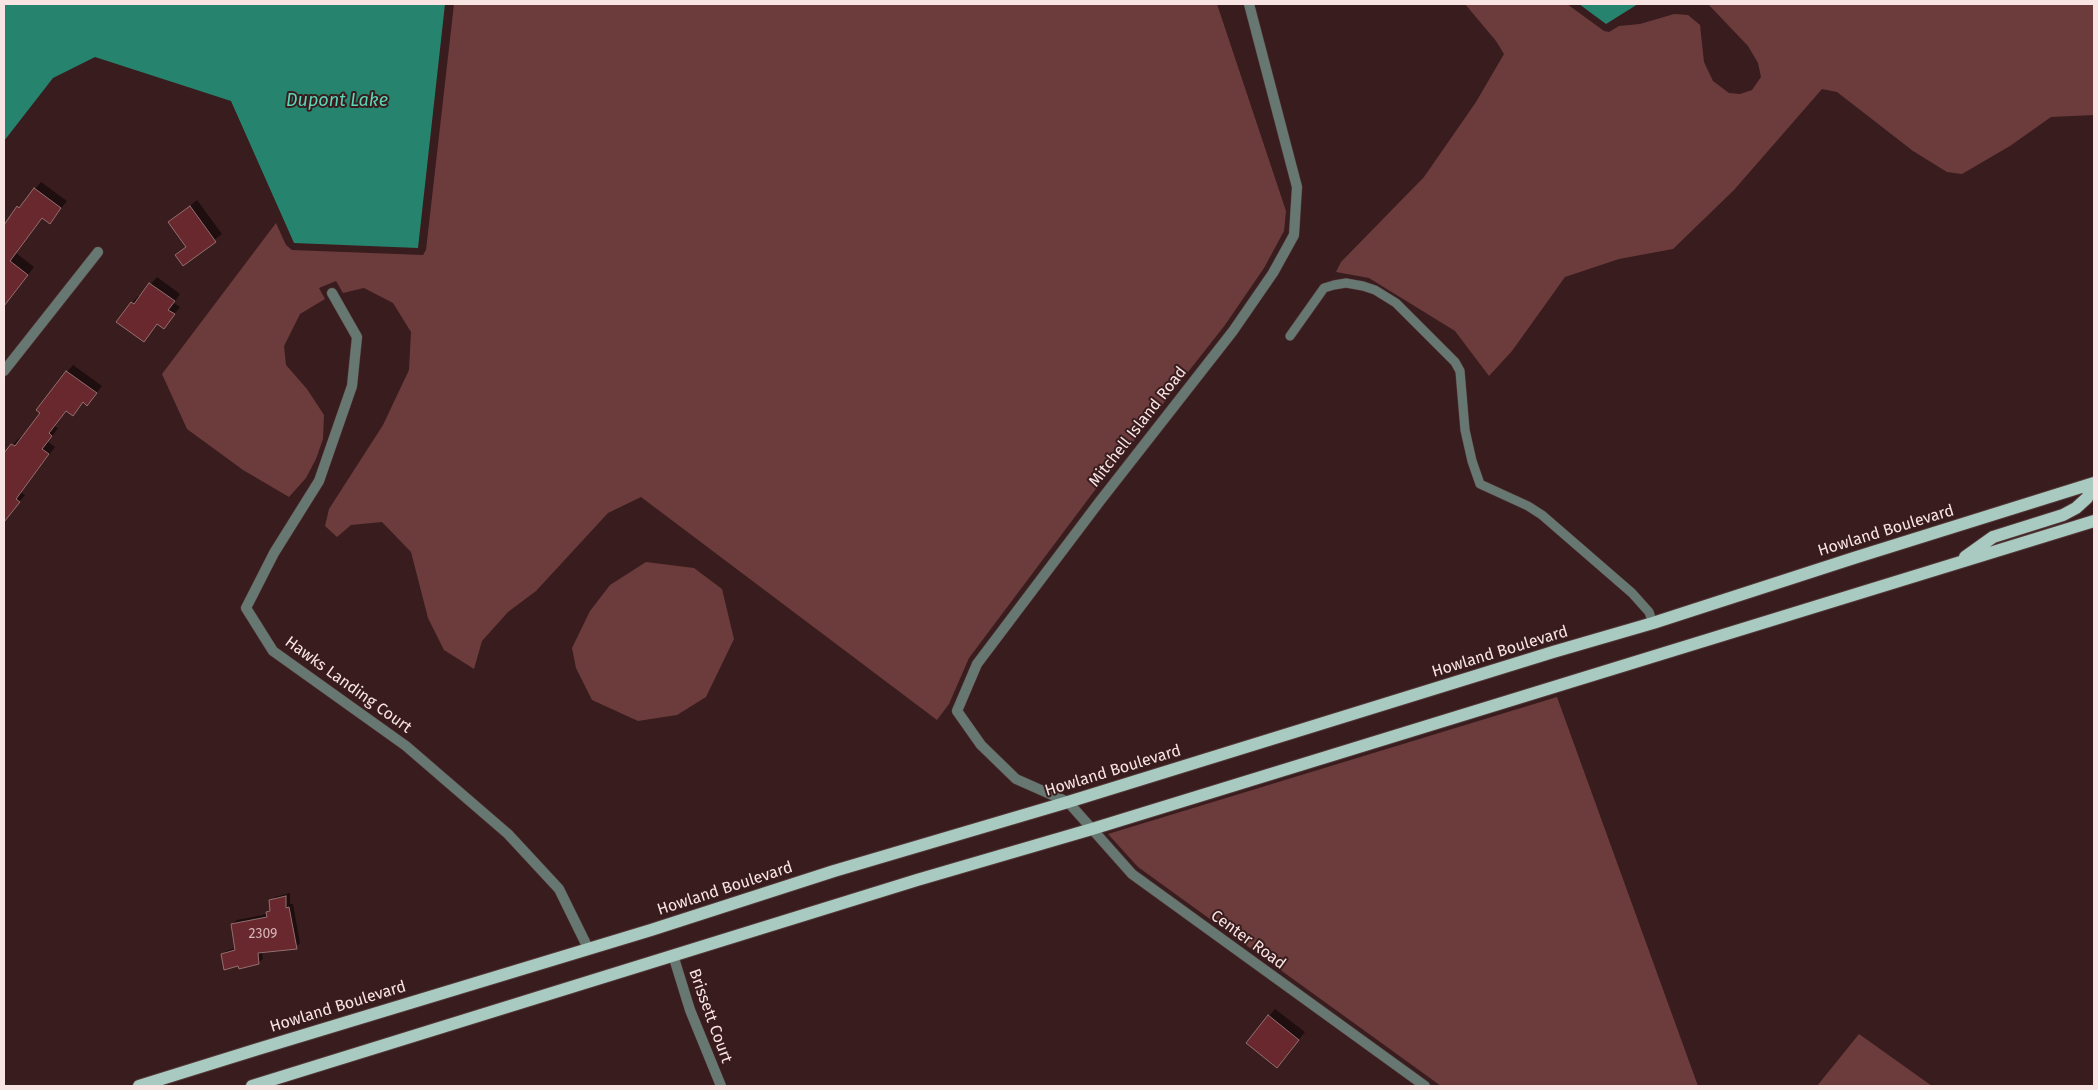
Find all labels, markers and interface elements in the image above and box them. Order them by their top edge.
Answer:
water label: Dupont Lake [286,90,388,112]
street label: Mitchell Island Road [1085,363,1191,491]
street label: Howland Boulevard [1816,501,1956,561]
street label: Howland Boulevard [1430,622,1570,682]
street label: Hawks Landing Court [281,633,415,737]
street label: Howland Boulevard [1043,741,1183,801]
street label: Howland Boulevard [655,858,795,920]
street label: Center Road [1207,906,1289,974]
house number: 2309 [249,926,277,942]
street label: Brissett Court [684,966,736,1066]
street label: Howland Boulevard [268,977,408,1037]

